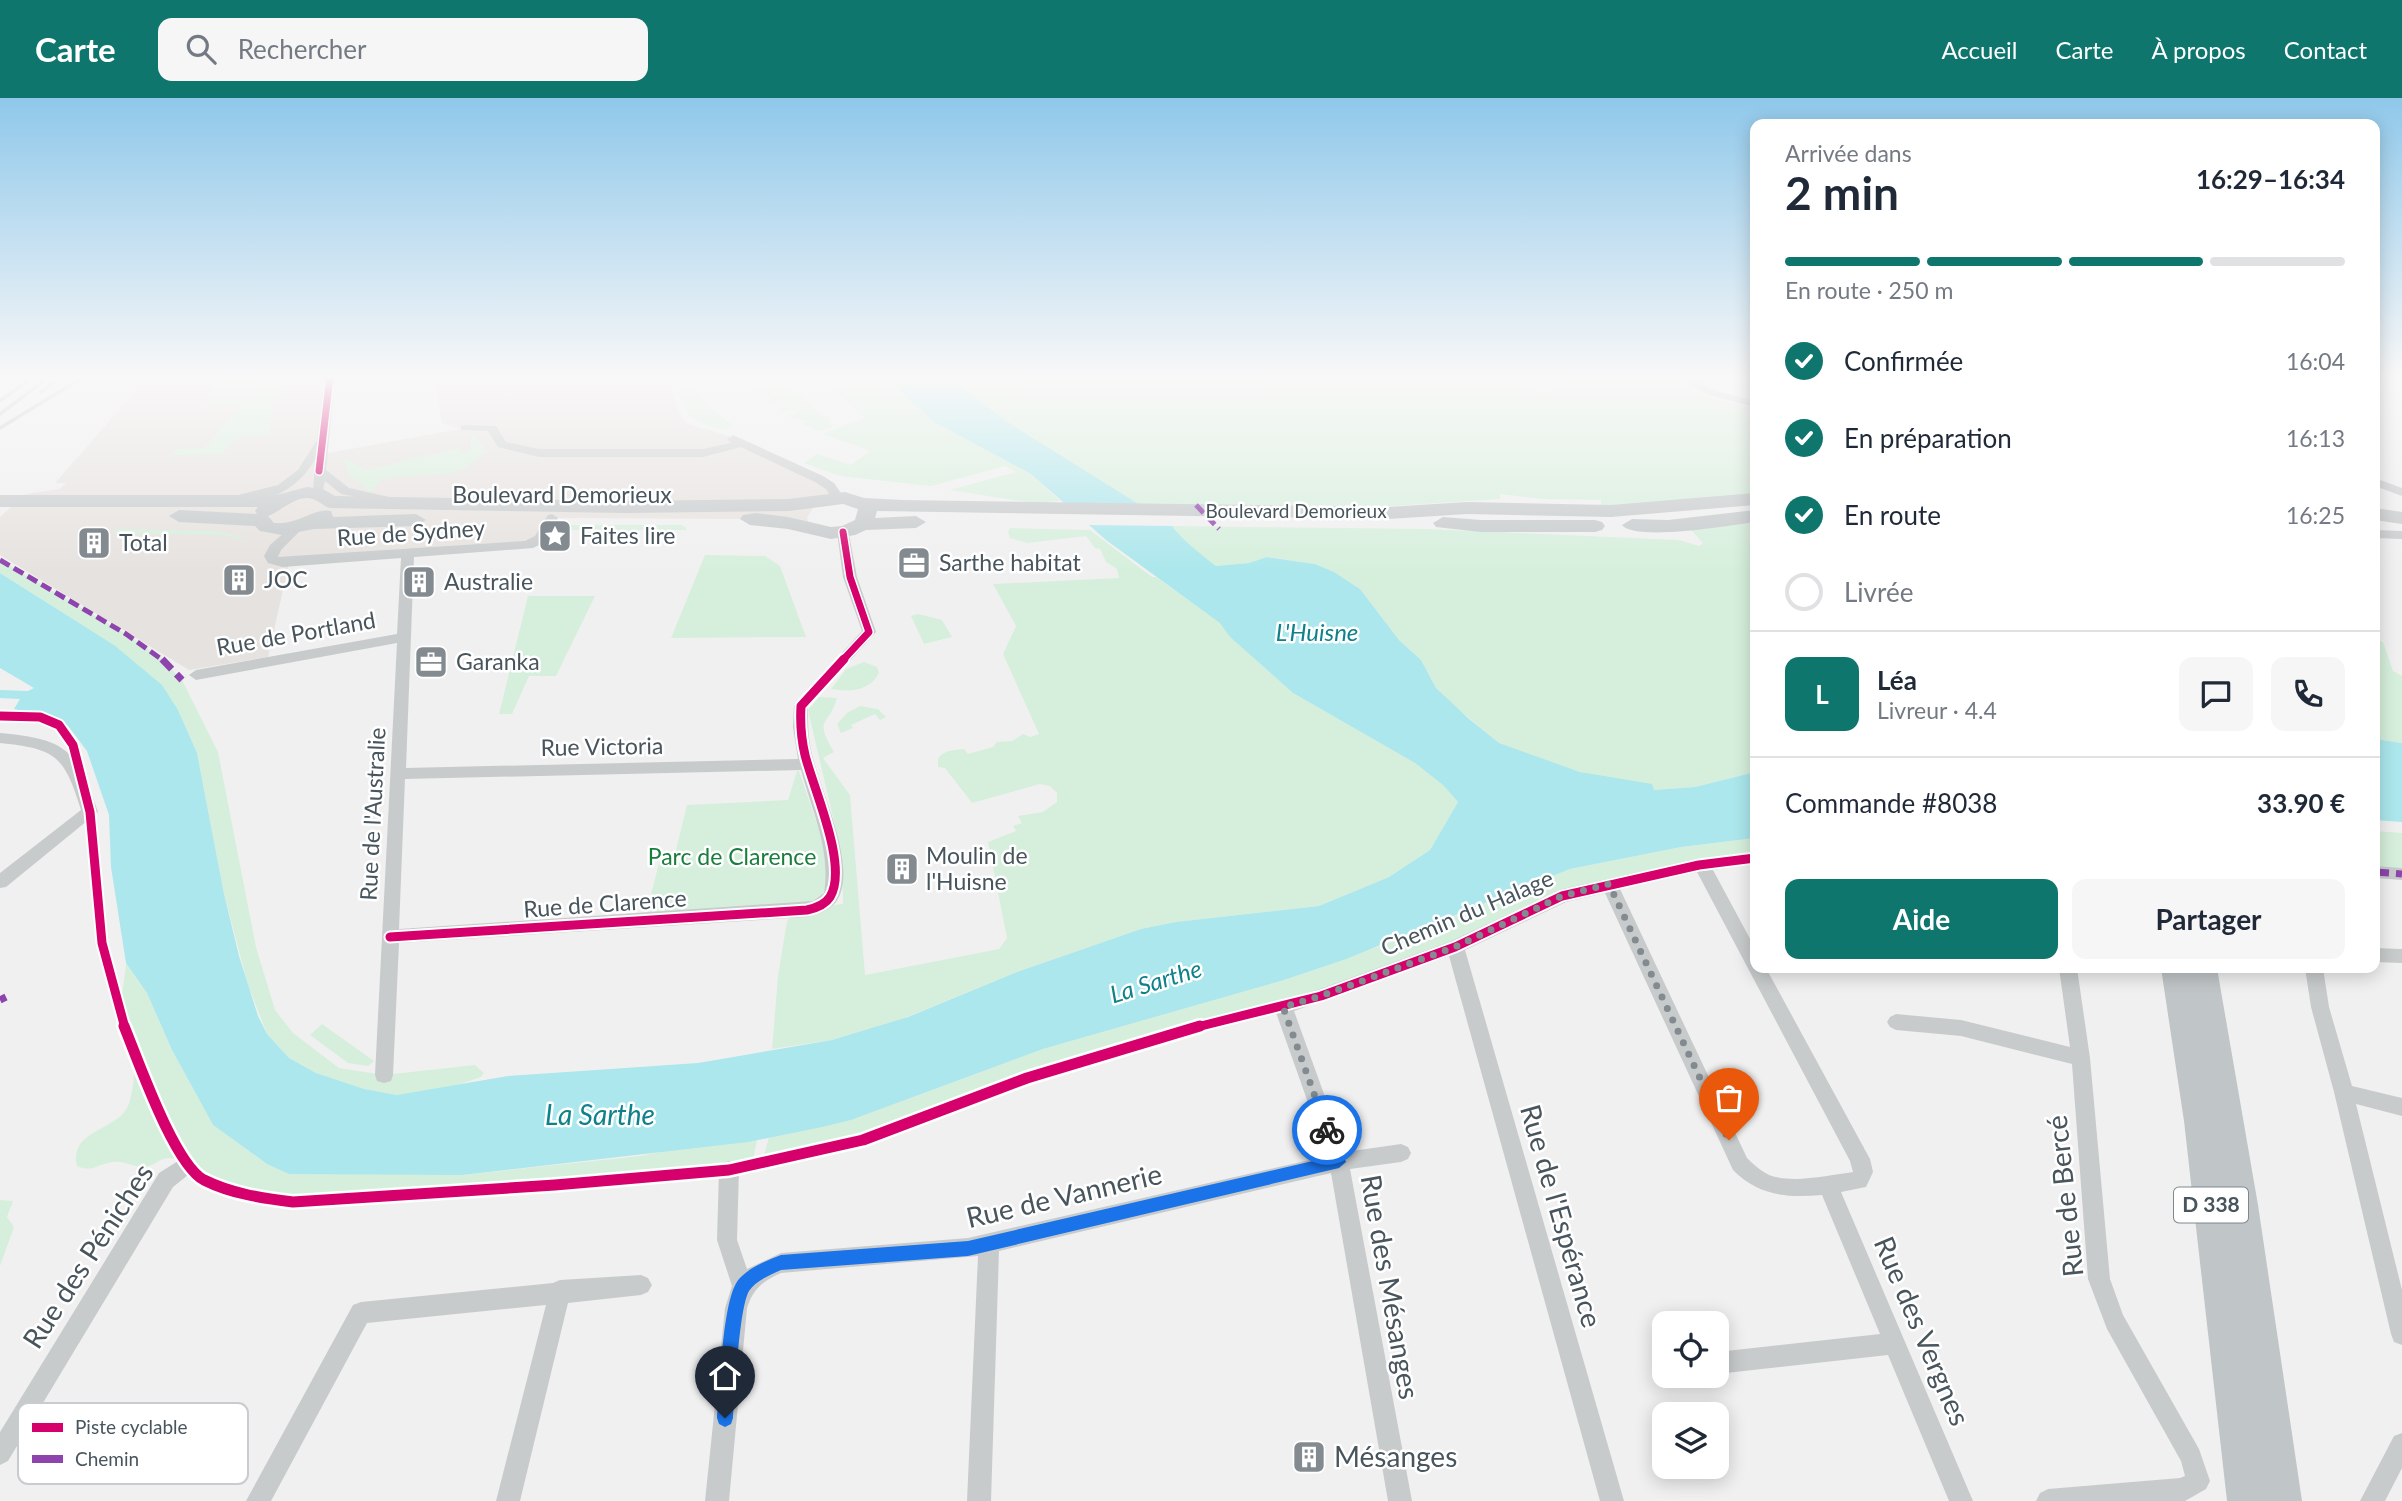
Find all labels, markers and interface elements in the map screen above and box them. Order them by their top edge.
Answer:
search box [158,18,648,81]
text: Carte [35,29,116,69]
icon: search [182,30,220,68]
text: Rechercher [238,33,367,65]
text: Accueil [1941,35,2017,64]
text: Carte [2055,35,2113,64]
text: À propos [2151,35,2246,64]
text: Contact [2284,35,2367,64]
text: Arrivée dans [1785,139,1912,167]
text: 16:29–16:34 [2196,163,2345,195]
text: 2 min [1785,165,1899,220]
text: En route · 250 m [1785,276,1953,304]
icon: check [1785,342,1823,380]
text: Confirmée [1844,345,1963,377]
text: 16:04 [2286,347,2345,375]
icon: check [1785,419,1823,457]
text: En préparation [1844,422,2012,454]
text: 16:13 [2286,424,2345,452]
street label: Boulevard Demorieux [452,480,672,508]
icon: check [1785,496,1823,534]
street label: Boulevard Demorieux [1205,499,1387,522]
text: En route [1844,499,1941,531]
text: 16:25 [2286,501,2345,529]
street label: Rue de Sydney [336,513,486,551]
place icon: Faites lire [536,517,574,555]
place label: Faites lire [580,521,676,549]
building icon: Total [75,524,113,562]
place label: Total [119,528,168,556]
office icon: Sarthe habitat [895,544,933,582]
place label: Sarthe habitat [939,548,1081,576]
building icon: JOC [220,561,258,599]
building icon: Australie [400,563,438,601]
place label: JOC [264,565,308,593]
place label: Australie [444,567,533,595]
text: Livrée [1844,576,1913,608]
street label: Rue de Portland [214,605,378,661]
water label: L'Huisne [1276,617,1358,646]
office icon: Garanka [412,643,450,681]
place label: Garanka [456,647,540,675]
button: chat [2179,657,2253,731]
button: phone [2271,657,2345,731]
text: Léa [1877,664,1917,696]
text: L [1815,678,1829,710]
text: Livreur · 4.4 [1877,696,1997,724]
street label: Rue de l'Australie [353,727,391,901]
street label: Rue Victoria [540,731,664,761]
text: Commande #8038 [1785,787,1997,819]
text: 33.90 € [2257,787,2345,819]
place label: Moulin de l'Huisne [926,841,1028,895]
park label: Parc de Clarence [648,842,816,870]
building icon: Moulin de l'Huisne [883,850,921,888]
street label: Chemin du Halage [1376,863,1557,961]
button: Aide [1785,879,2058,959]
button: Partager [2072,879,2345,959]
street label: Rue de Clarence [522,883,688,923]
water label: La Sarthe [1106,953,1205,1008]
pin [1699,1068,1759,1140]
icon: bag [1710,1079,1748,1117]
courier [1292,1095,1362,1165]
water label: La Sarthe [545,1097,655,1131]
street label: Rue de l'Espérance [1514,1100,1610,1331]
icon: bike [1308,1111,1346,1149]
street label: Rue de Bercé [2039,1114,2089,1279]
street label: Rue de Vannerie [963,1156,1165,1234]
street label: Rue des Péniches [15,1157,160,1354]
street label: Rue des Mésanges [1354,1172,1427,1402]
road number: D 338 [2174,1188,2248,1222]
street label: Rue des Vergnes [1868,1231,1978,1430]
map controls [1652,1311,1729,1479]
button: locate [1652,1311,1729,1388]
pin [695,1346,755,1418]
icon: home [706,1357,744,1395]
button: layers [1652,1402,1729,1479]
legend [18,1403,248,1484]
text: Piste cyclable [75,1415,188,1438]
building icon: Mésanges [1290,1438,1328,1476]
place label: Mésanges [1334,1439,1457,1473]
text: Chemin [75,1447,139,1470]

